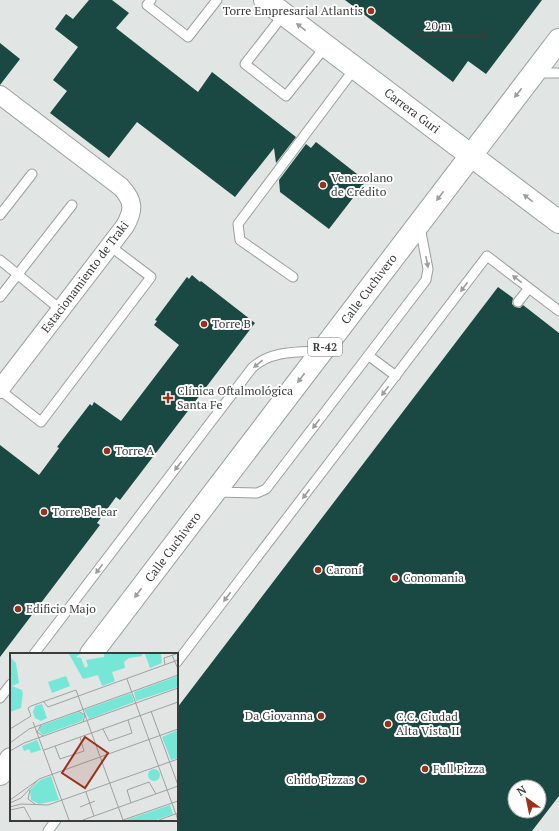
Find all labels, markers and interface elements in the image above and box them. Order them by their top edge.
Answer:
place label: Torre Empresarial Atlantis [223,3,363,18]
marker: Torre Empresarial Atlantis [366,6,376,16]
scale bar [419,12,485,38]
text: 20 m [425,18,452,33]
one-way arrow [296,23,307,31]
street label: Carrera Guri [381,85,443,137]
one-way arrow [515,88,523,98]
place label: Venezolano de Crédito [331,170,393,199]
marker: Venezolano de Crédito [318,180,328,190]
one-way arrow [435,191,444,202]
one-way arrow [522,194,533,203]
street label: Estacionamiento de Traki [38,218,132,336]
street label: Calle Cuchivero [337,250,400,327]
one-way arrow [424,256,430,268]
one-way arrow [511,275,522,283]
one-way arrow [459,282,468,293]
place label: Torre B [212,316,251,331]
marker: Torre B [199,319,209,329]
road number: R-42 [308,338,342,356]
one-way arrow [252,360,263,368]
one-way arrow [297,372,306,383]
place label: Clínica Oftalmológica Santa Fe [177,383,293,412]
one-way arrow [380,385,389,396]
marker: Clínica Oftalmológica Santa Fe [162,392,174,404]
one-way arrow [312,419,320,430]
place label: Torre A [115,443,155,458]
marker: Torre A [102,446,112,456]
one-way arrow [173,460,182,471]
one-way arrow [301,488,310,499]
place label: Torre Belear [52,504,118,519]
marker: Torre Belear [39,507,49,517]
street label: Calle Cuchivero [141,508,204,585]
place label: Caroní [326,562,362,577]
one-way arrow [95,564,103,574]
marker: Caroní [313,565,323,575]
place label: Conomania [403,570,464,585]
marker: Conomania [390,573,400,583]
one-way arrow [134,587,142,598]
one-way arrow [222,592,231,603]
place label: Edificio Majo [26,601,96,616]
marker: Edificio Majo [13,604,23,614]
inset map [10,653,178,821]
place label: Da Giovanna [245,708,313,723]
place label: C.C. Ciudad Alta Vista II [396,709,460,738]
marker: Da Giovanna [316,711,326,721]
marker: C.C. Ciudad Alta Vista II [383,719,393,729]
place label: Full Pizza [433,761,485,776]
marker: Full Pizza [420,764,430,774]
place label: Chido Pizzas [286,772,354,787]
marker: Chido Pizzas [357,775,367,785]
north arrow [507,779,547,819]
text: N [514,782,529,799]

